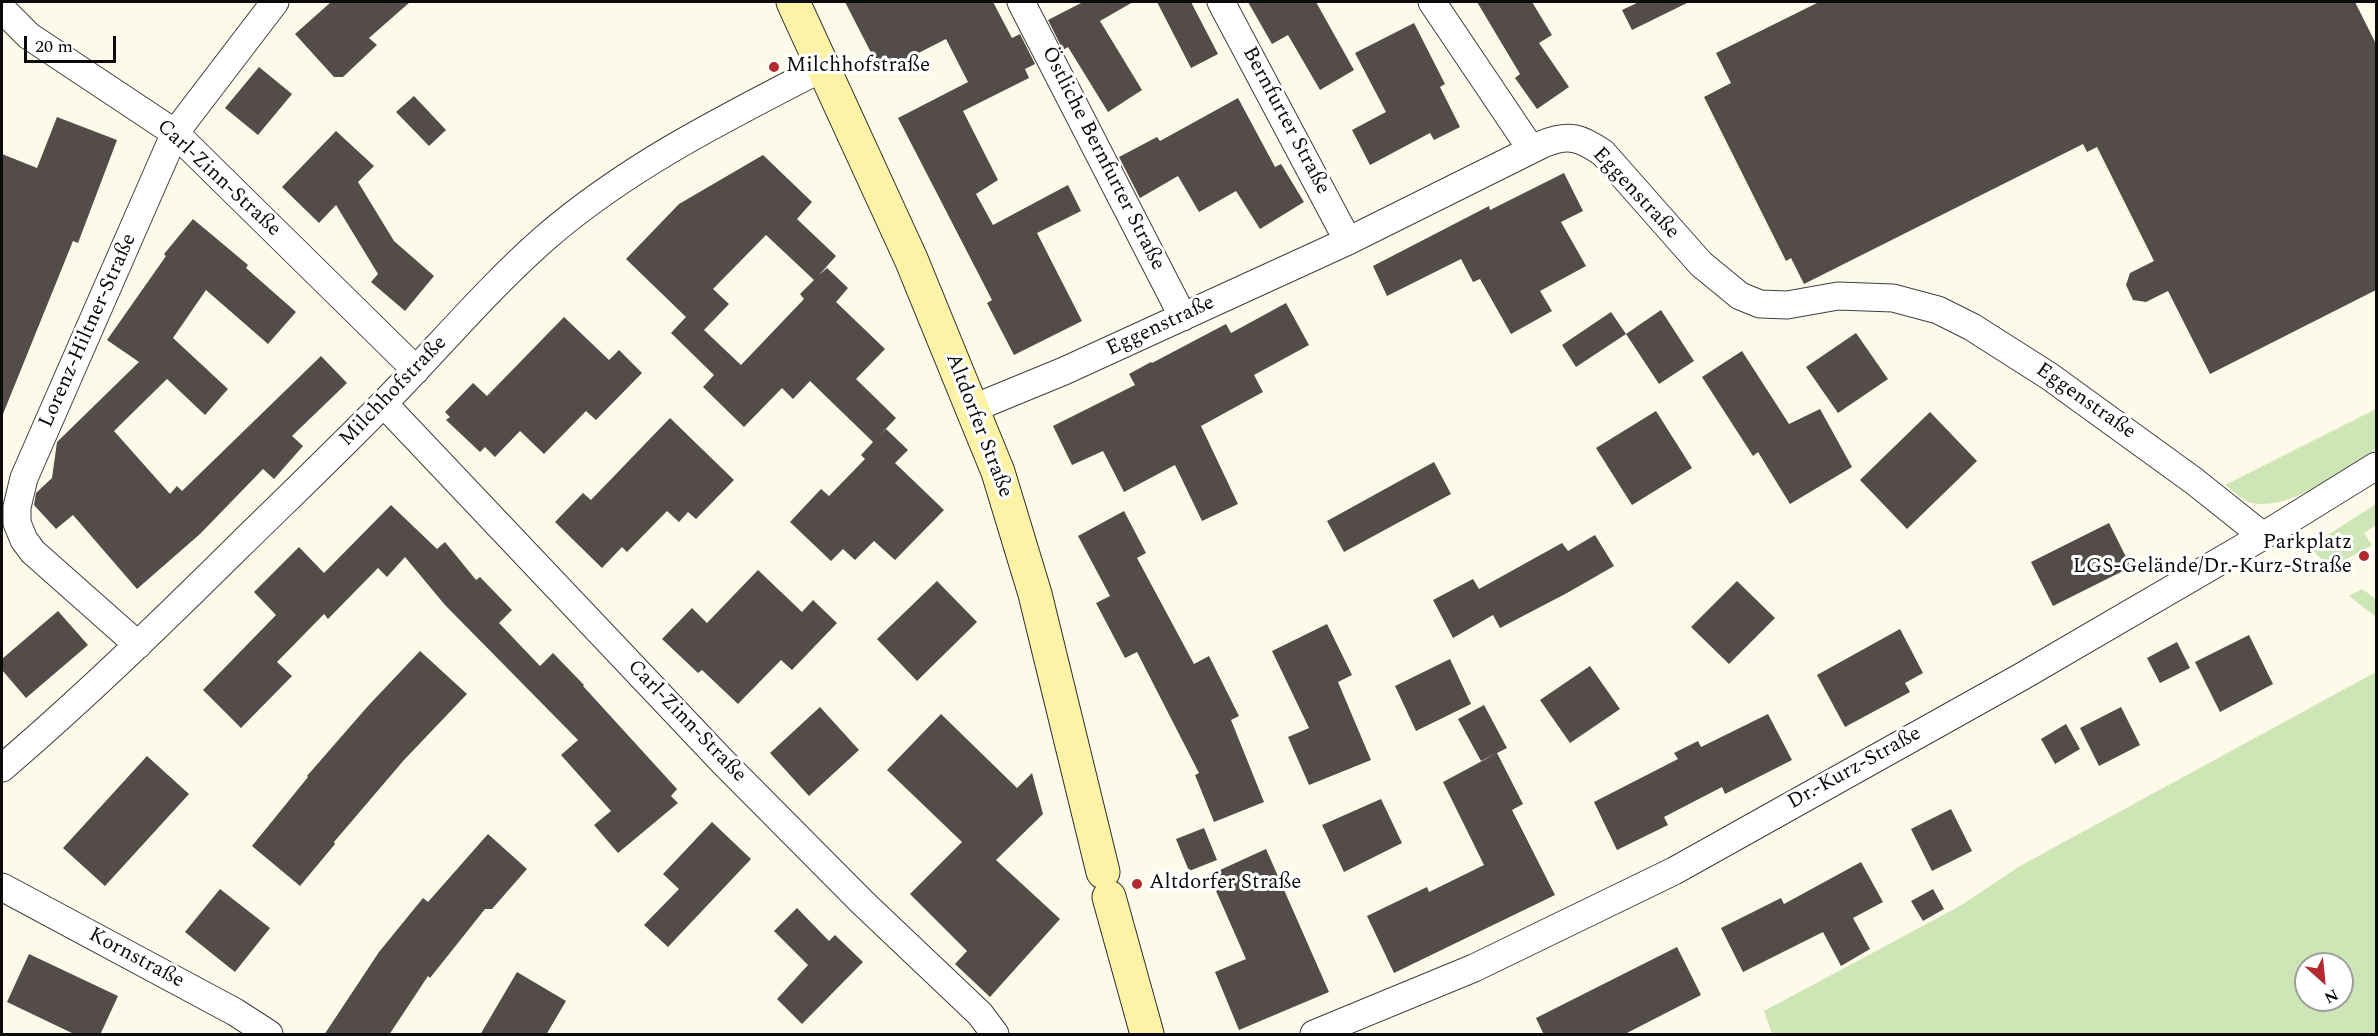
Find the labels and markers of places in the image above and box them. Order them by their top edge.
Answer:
place label: Milchhofstraße [786,54,930,80]
marker: Milchhofstraße [767,60,781,74]
place label: Parkplatz LGS-Gelände/Dr.-Kurz-Straße [2073,531,2352,581]
marker: Parkplatz LGS-Gelände/Dr.-Kurz-Straße [2357,549,2371,563]
place label: Altdorfer Straße [1149,871,1301,897]
marker: Altdorfer Straße [1130,877,1144,891]

